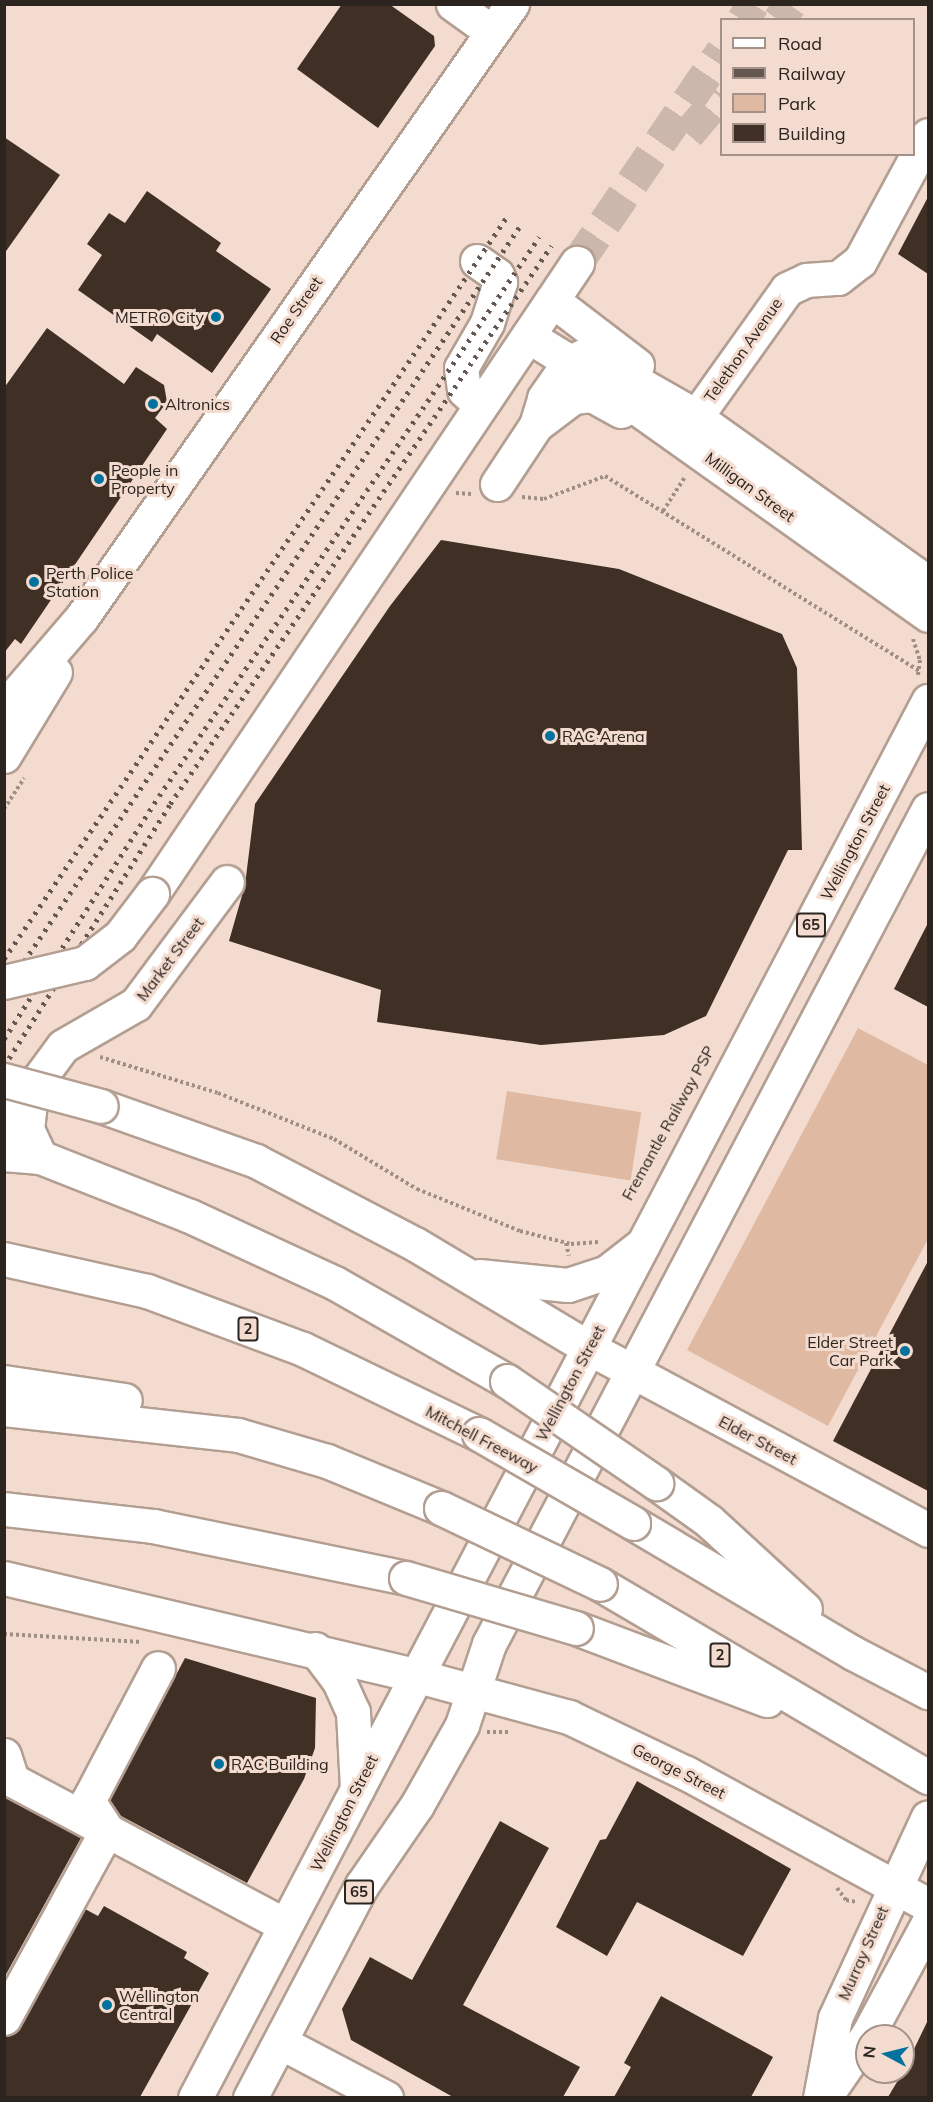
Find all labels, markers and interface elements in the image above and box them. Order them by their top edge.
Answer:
legend [720,18,915,156]
text: Road [778,32,822,55]
text: Railway [778,62,846,85]
text: Park [778,92,816,115]
text: Building [778,122,846,145]
street label: Roe Street [266,273,326,347]
street label: Telethon Avenue [700,294,786,406]
place label: METRO City [115,307,204,327]
marker: METRO City [209,310,223,324]
place label: Altronics [165,394,230,414]
marker: Altronics [146,397,160,411]
street label: Milligan Street [701,448,799,526]
place label: People in Property [111,460,178,498]
marker: People in Property [92,472,106,486]
place label: Perth Police Station [46,563,133,601]
marker: Perth Police Station [27,575,41,589]
place label: RAC Arena [562,726,645,746]
marker: RAC Arena [543,729,557,743]
street label: Wellington Street [816,781,894,903]
street label: Market Street [132,913,208,1005]
road number: 65 [796,913,826,937]
street label: Fremantle Railway PSP [618,1042,718,1204]
road number: 2 [238,1317,258,1341]
street label: Wellington Street [531,1322,609,1444]
place label: Elder Street Car Park [807,1332,893,1370]
marker: Elder Street Car Park [898,1344,912,1358]
street label: Mitchell Freeway [423,1401,541,1477]
street label: Elder Street [716,1411,800,1469]
road number: 2 [710,1643,730,1667]
street label: George Street [629,1739,729,1803]
street label: Wellington Street [306,1751,382,1875]
place label: RAC Building [231,1754,329,1774]
marker: RAC Building [212,1757,226,1771]
road number: 65 [344,1880,374,1904]
street label: Murray Street [834,1903,892,2003]
place label: Wellington Central [119,1986,199,2024]
marker: Wellington Central [100,1998,114,2012]
north arrow [855,2024,915,2084]
text: N [858,2045,880,2059]

